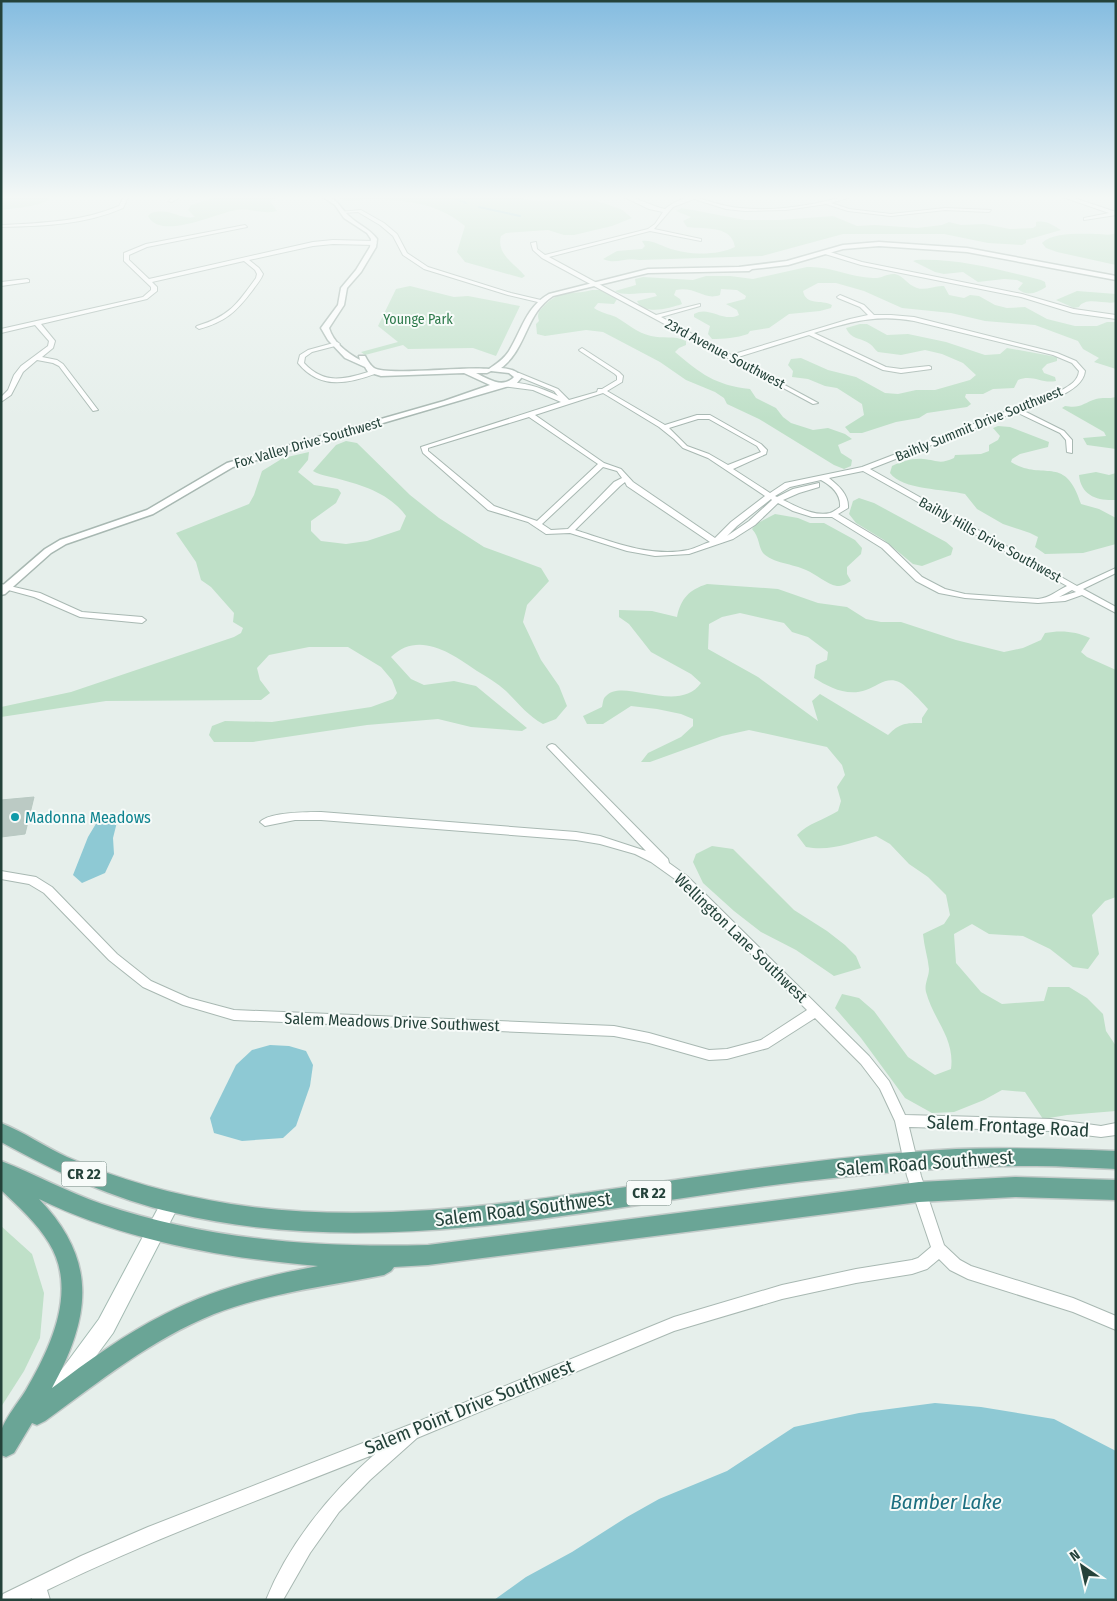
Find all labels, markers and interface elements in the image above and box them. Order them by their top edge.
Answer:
park label: Younge Park [383,311,453,328]
street label: 23rd Avenue Southwest [662,315,788,393]
street label: Baihly Summit Drive Southwest [893,382,1065,465]
street label: Fox Valley Drive Southwest [232,414,384,472]
street label: Baihly Hills Drive Southwest [916,494,1065,587]
place label: Madonna Meadows [25,808,151,827]
marker: Madonna Meadows [9,811,21,823]
street label: Wellington Lane Southwest [671,870,812,1007]
street label: Salem Meadows Drive Southwest [284,1009,501,1035]
street label: Salem Frontage Road [926,1110,1090,1142]
street label: Salem Road Southwest [836,1145,1015,1181]
road number: CR 22 [62,1162,106,1186]
road number: CR 22 [626,1180,672,1206]
street label: Salem Road Southwest [433,1187,613,1231]
street label: Salem Point Drive Southwest [361,1354,578,1459]
water label: Bamber Lake [890,1489,1002,1515]
north arrow [1057,1541,1107,1591]
text: N [1067,1546,1083,1565]

